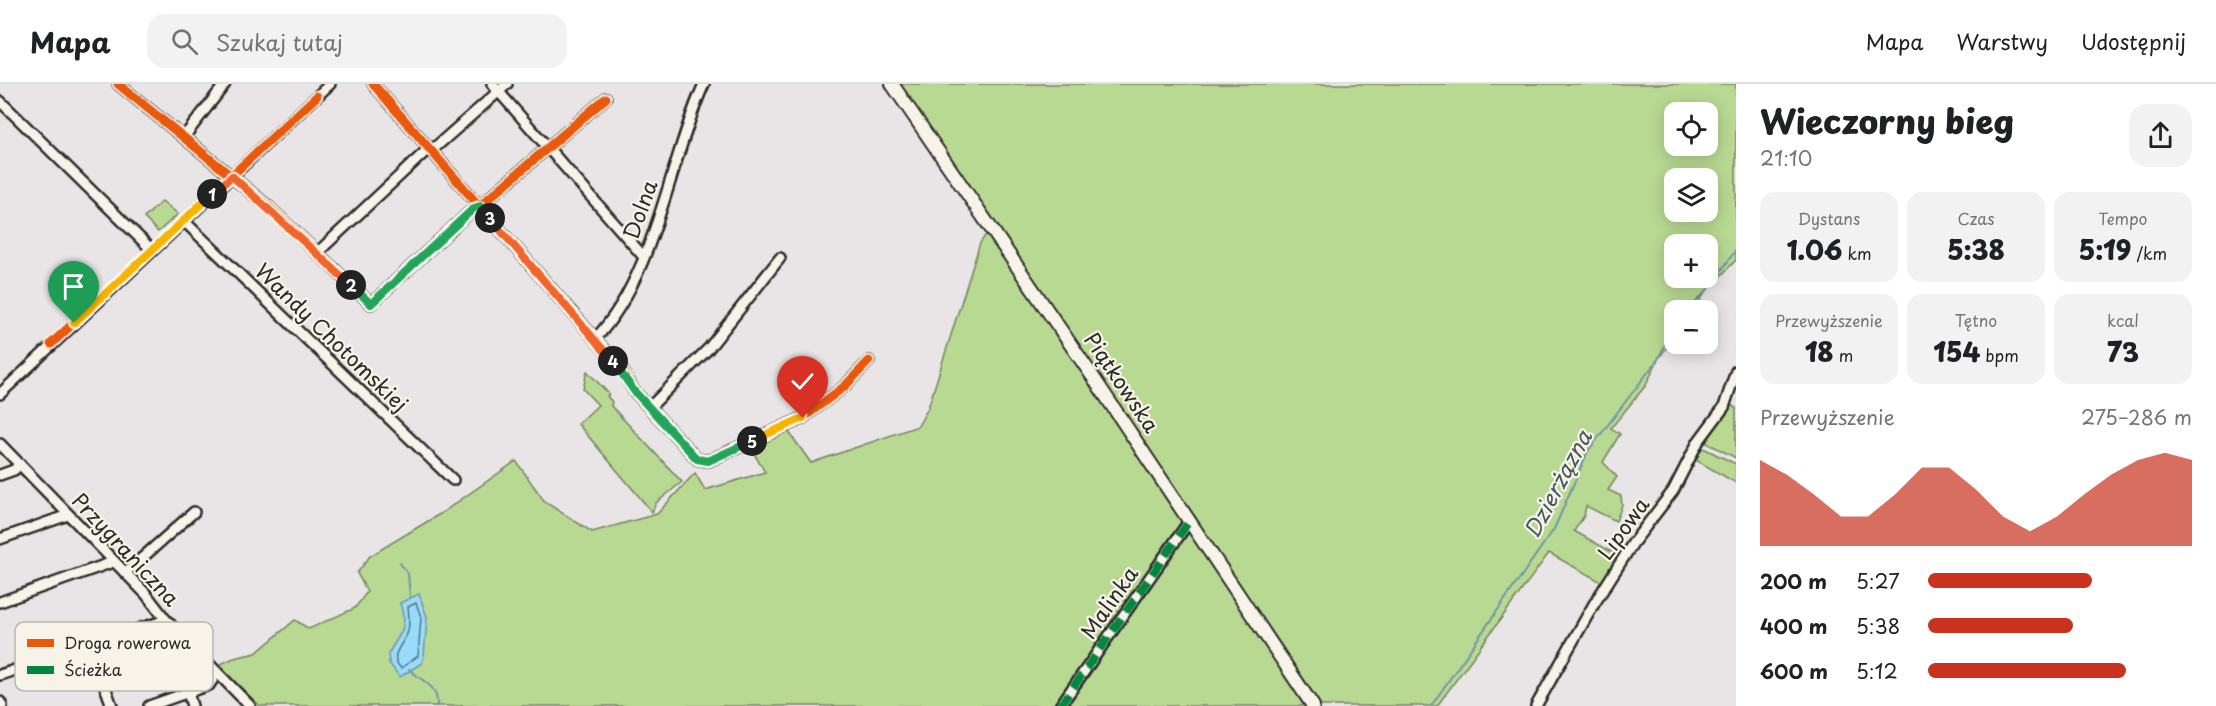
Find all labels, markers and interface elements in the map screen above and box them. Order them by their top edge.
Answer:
search box [147,14,567,68]
text: Mapa [30,20,111,63]
icon: search [168,25,201,58]
text: Szukaj tutaj [216,25,343,58]
text: Mapa [1866,25,1924,57]
text: Warstwy [1957,25,2048,57]
text: Udostępnij [2081,25,2186,57]
text: Wieczorny bieg [1760,95,2014,145]
map controls [1664,102,1718,354]
button: locate [1664,102,1718,156]
button: share [2129,104,2192,167]
text: 21:10 [1760,143,1812,173]
button: layers [1664,168,1718,222]
street label: Dolna [614,175,665,244]
pin: 1 [197,179,227,209]
text: 1 [208,182,216,206]
pin: 3 [475,203,505,233]
text: 3 [485,206,495,230]
text: Dystans [1798,206,1860,230]
text: Czas [1957,206,1995,230]
text: Tempo [2099,206,2147,230]
text: 1.06 [1786,230,1842,269]
text: 5:38 [1947,230,2005,269]
text: 5:19 [2079,230,2131,269]
button: + [1664,234,1718,288]
text: km [1842,241,1872,265]
text: /km [2131,241,2167,265]
street label: Wandy Chotomskiej [249,255,416,418]
pin [48,261,99,323]
icon: arrive [57,270,90,303]
pin: 2 [336,270,366,300]
text: 2 [345,273,357,297]
button: − [1664,300,1718,354]
text: Przewyższenie [1775,308,1883,332]
text: Tętno [1955,308,1997,332]
text: kcal [2107,308,2139,332]
street label: Piątkowska [1077,325,1168,438]
text: 18 [1805,332,1834,371]
text: 154 [1933,332,1980,371]
text: 73 [2107,332,2139,371]
text: m [1834,343,1853,367]
text: bpm [1980,343,2019,367]
pin: 4 [598,346,628,376]
text: 4 [608,349,618,373]
pin [777,356,828,418]
icon: check [786,365,819,398]
text: Przewyższenie [1760,402,1895,432]
text: 275–286 m [2081,402,2192,432]
water label: Dzierżązna [1515,423,1599,543]
pin: 5 [737,426,767,456]
text: 5 [747,429,757,453]
street label: Przygraniczna [65,485,188,613]
street label: Lipowa [1589,490,1656,566]
street label: Malinka [1072,559,1145,645]
text: 200 m [1760,566,1827,596]
text: 5:27 [1856,566,1900,596]
text: 400 m [1760,611,1828,641]
text: 5:38 [1856,611,1900,641]
legend [15,622,213,691]
text: Droga rowerowa [64,630,191,654]
text: 600 m [1760,656,1828,686]
text: 5:12 [1856,656,1898,686]
text: Ścieżka [64,657,122,681]

